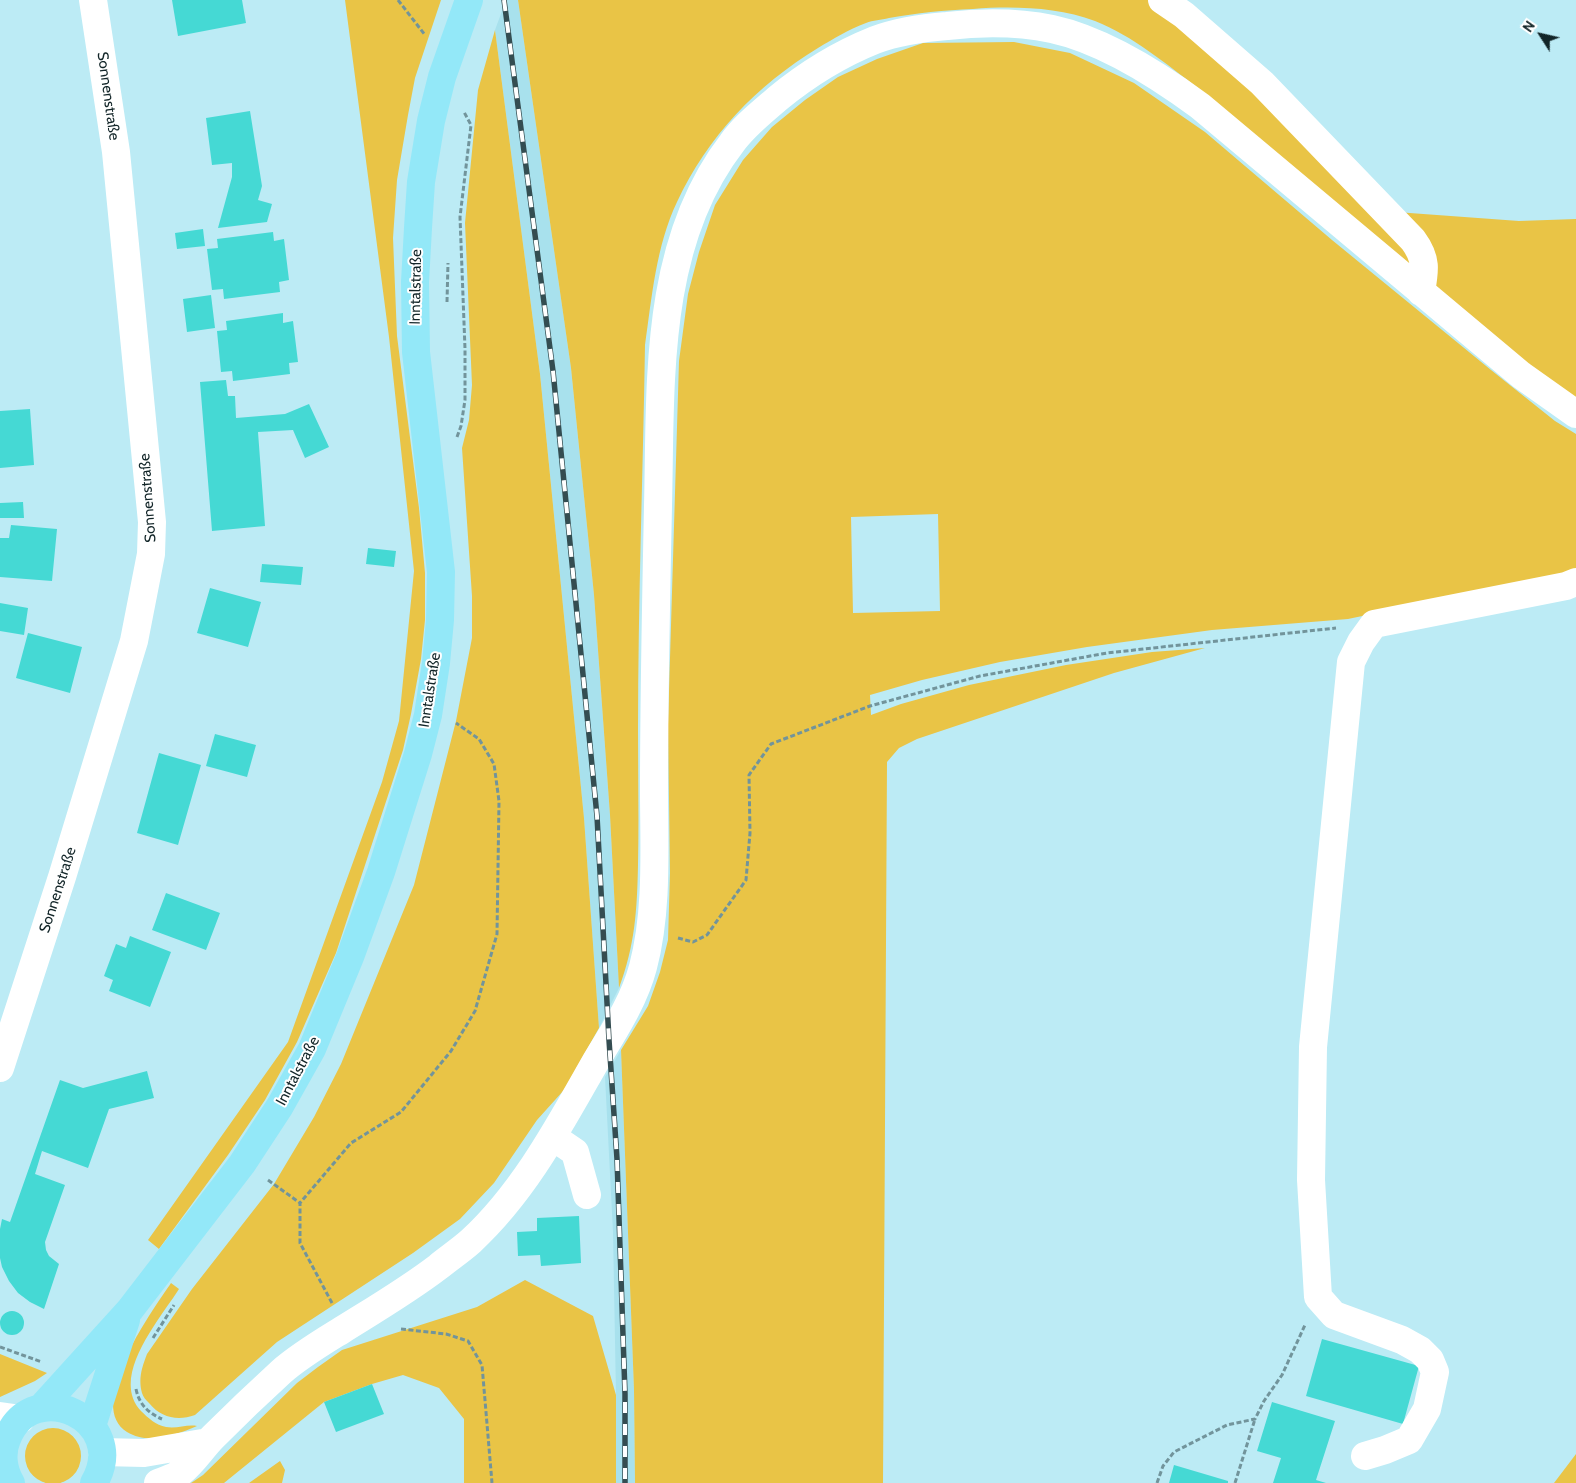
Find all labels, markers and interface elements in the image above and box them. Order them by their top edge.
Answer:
north arrow [1516,10,1566,60]
text: N [1518,17,1539,36]
street label: Sonnenstraße [93,51,123,141]
street label: Inntalstraße [406,249,426,325]
street label: Sonnenstraße [136,453,160,543]
street label: Inntalstraße [415,651,445,729]
street label: Sonnenstraße [36,845,80,935]
street label: Inntalstraße [272,1033,324,1109]

